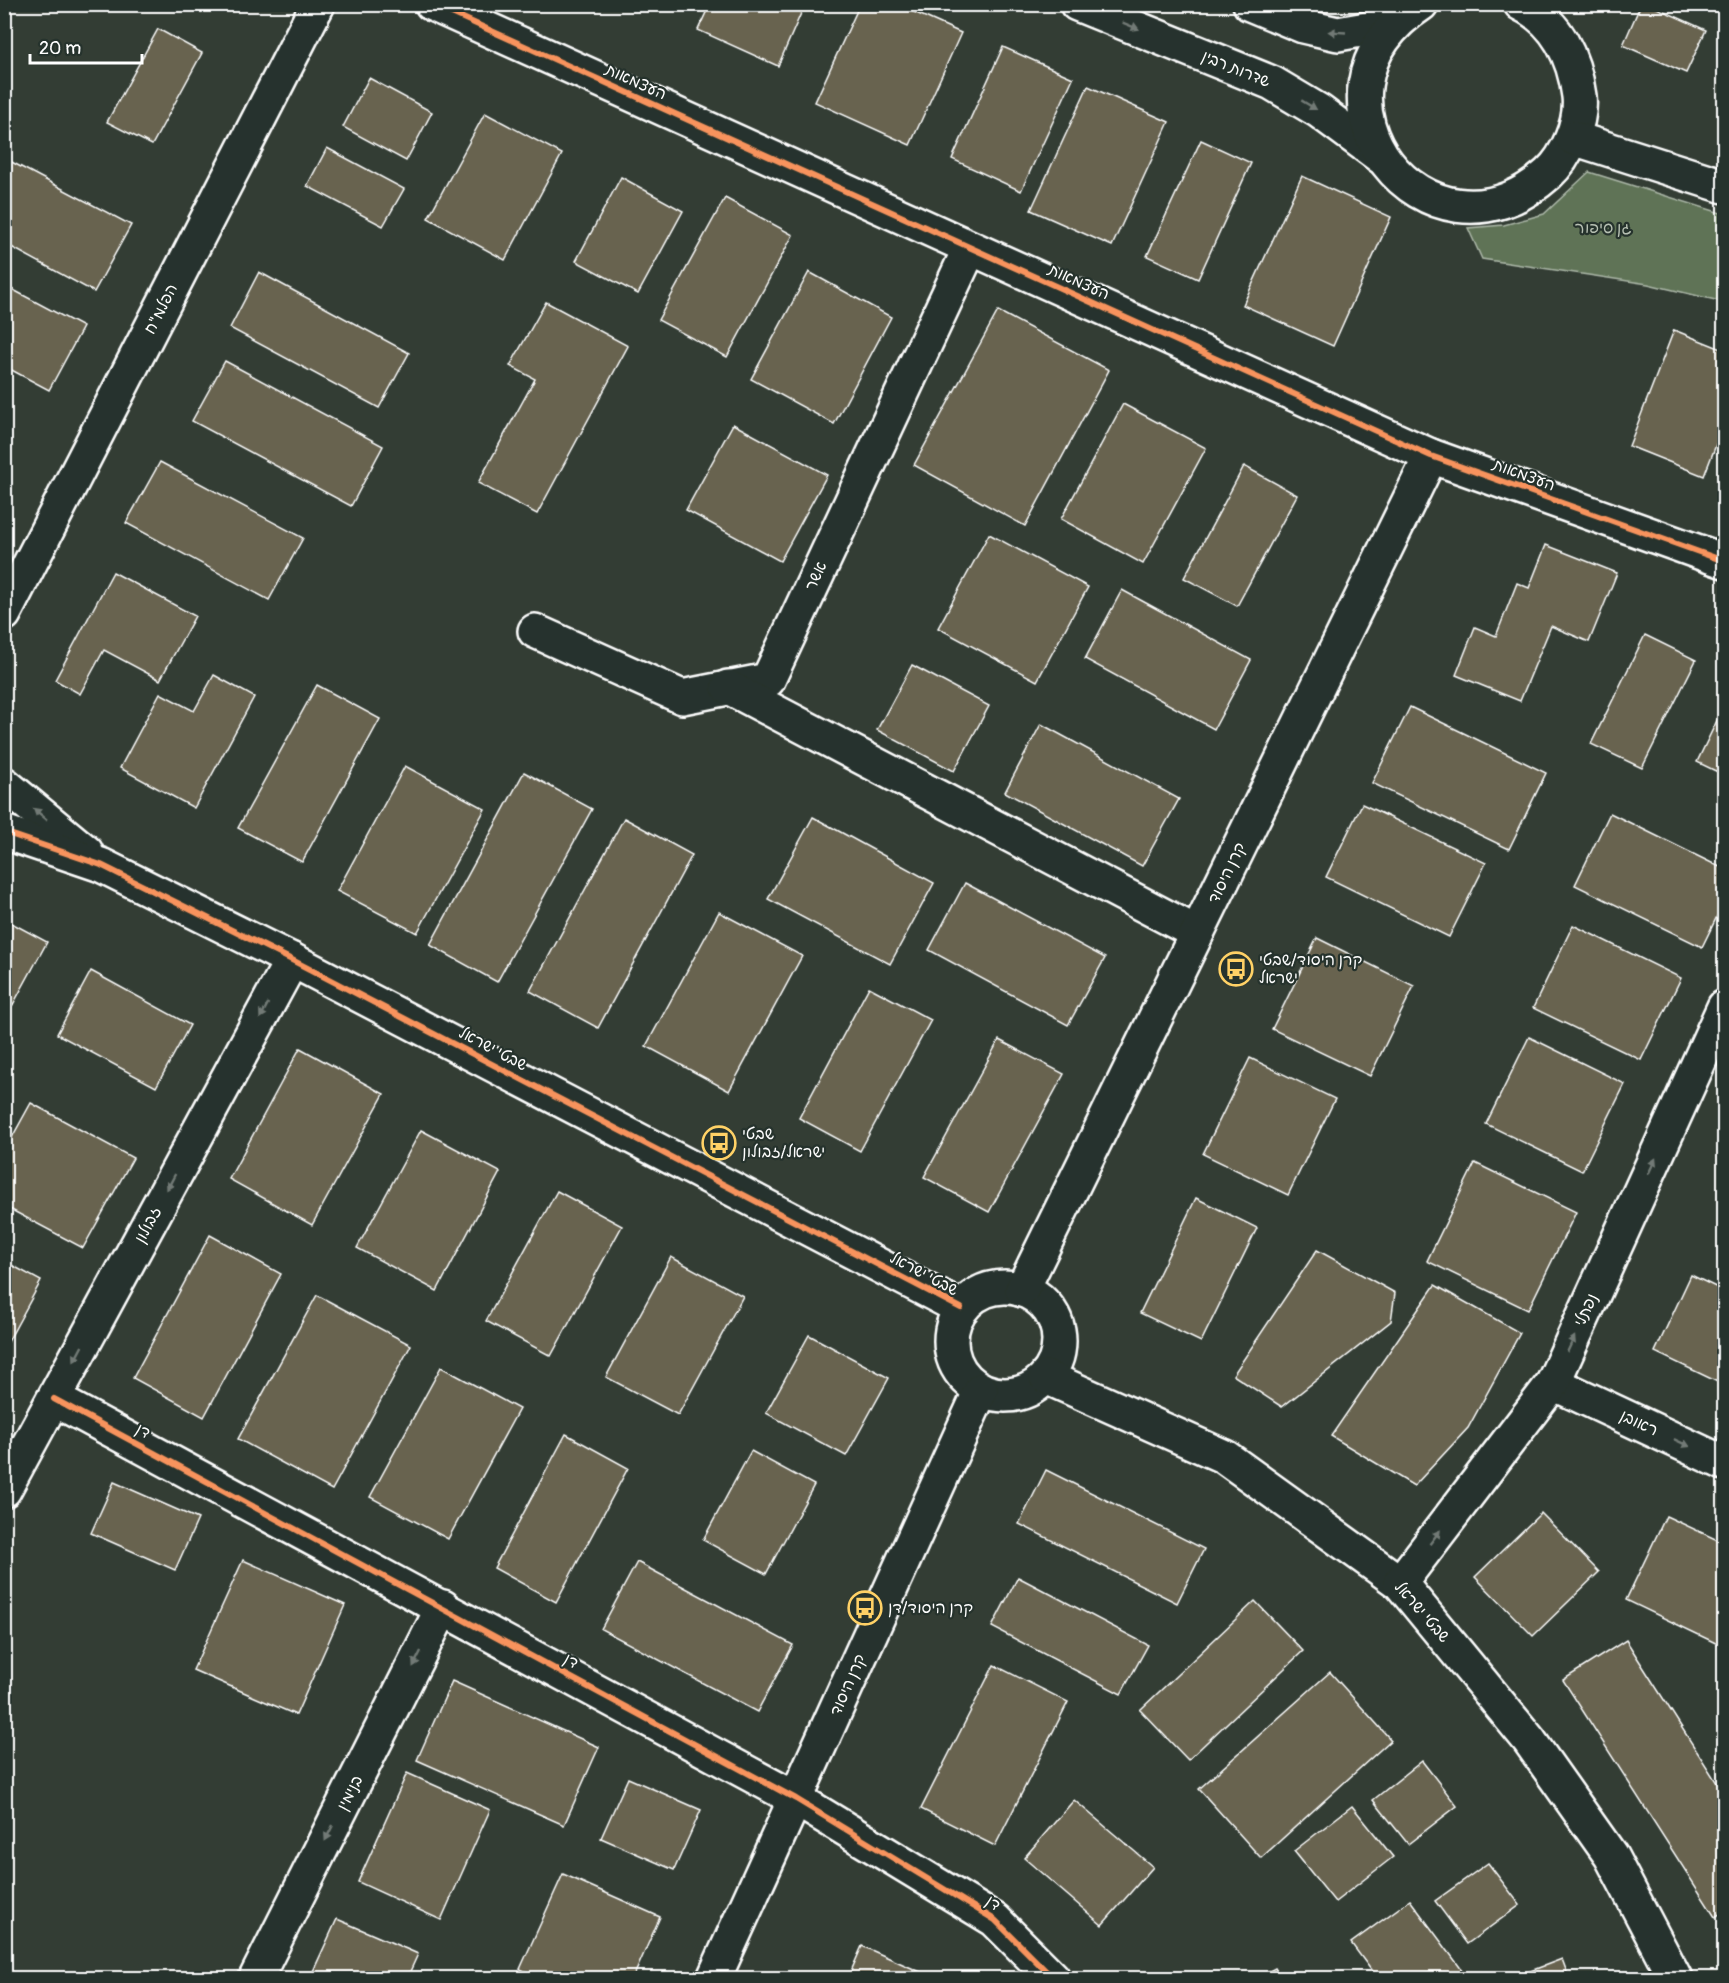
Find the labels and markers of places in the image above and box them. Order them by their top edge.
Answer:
place label: קרן היסוד/שבטי ישראל [1259,950,1363,988]
bus stop icon: קרן היסוד/שבטי ישראל [1218,951,1254,987]
place label: שבטי ישראל/זבולון [742,1124,825,1162]
bus stop icon: שבטי ישראל/זבולון [701,1125,737,1161]
bus stop icon: קרן היסוד/דן [847,1590,883,1626]
place label: קרן היסוד/דן [888,1598,973,1618]

